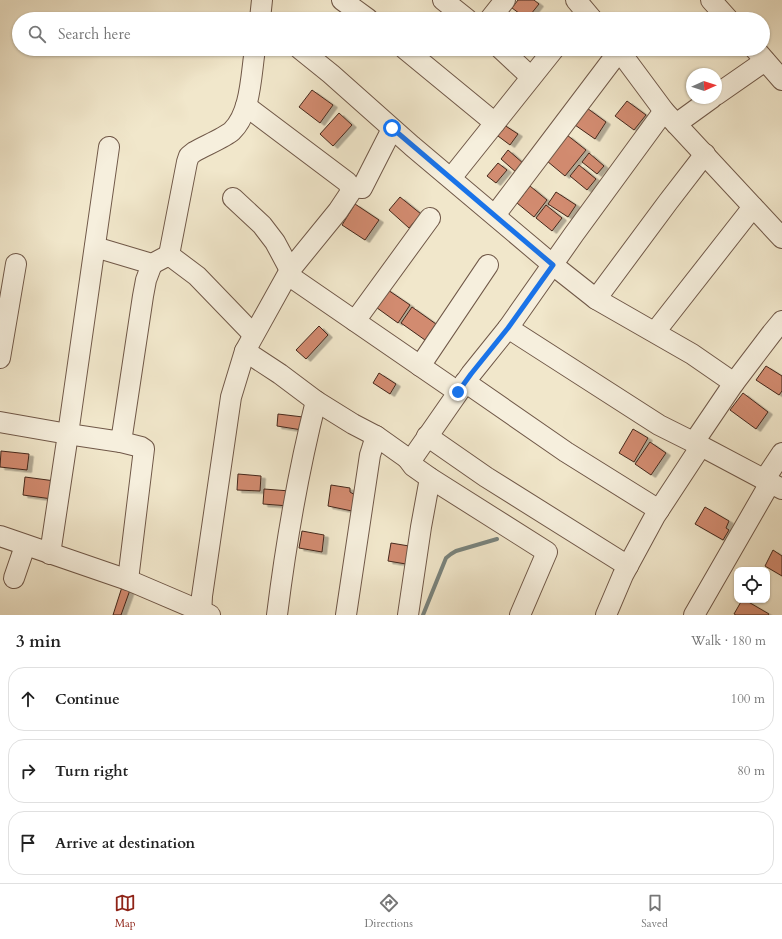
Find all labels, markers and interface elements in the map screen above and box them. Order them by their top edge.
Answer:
search box [12,12,770,56]
icon: search [26,23,48,45]
text: Search here [58,24,131,44]
north arrow [686,68,722,104]
route start [383,119,401,137]
route end [449,383,467,401]
map controls [734,567,770,603]
button: locate [734,567,770,603]
text: 3 min [16,630,61,653]
text: Walk · 180 m [691,632,766,650]
icon: ahead [17,688,39,710]
text: Continue [55,689,120,709]
text: 100 m [731,690,765,708]
icon: right [17,760,39,782]
text: Turn right [55,761,128,781]
text: 80 m [737,762,765,780]
icon: arrive [17,832,39,854]
text: Arrive at destination [55,833,195,853]
tab: Map [114,892,136,931]
tab: Directions [364,892,413,931]
tab: Saved [641,892,668,931]

